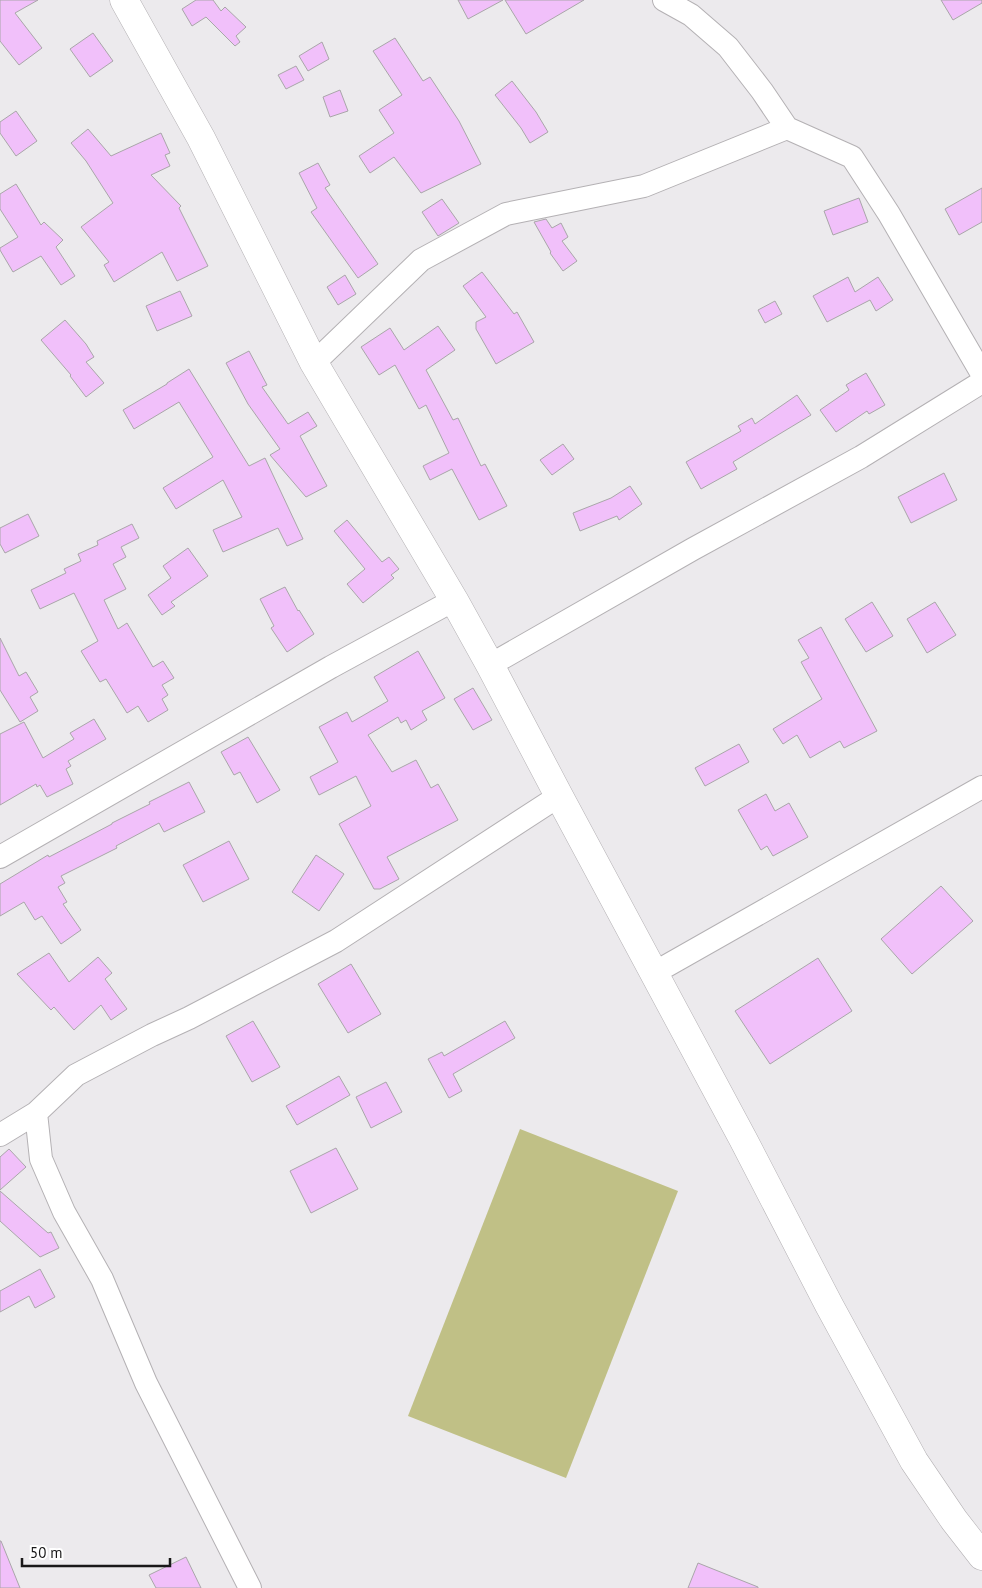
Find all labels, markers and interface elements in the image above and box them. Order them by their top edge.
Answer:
scale bar [22,1536,170,1568]
text: 50 m [30,1543,63,1562]

